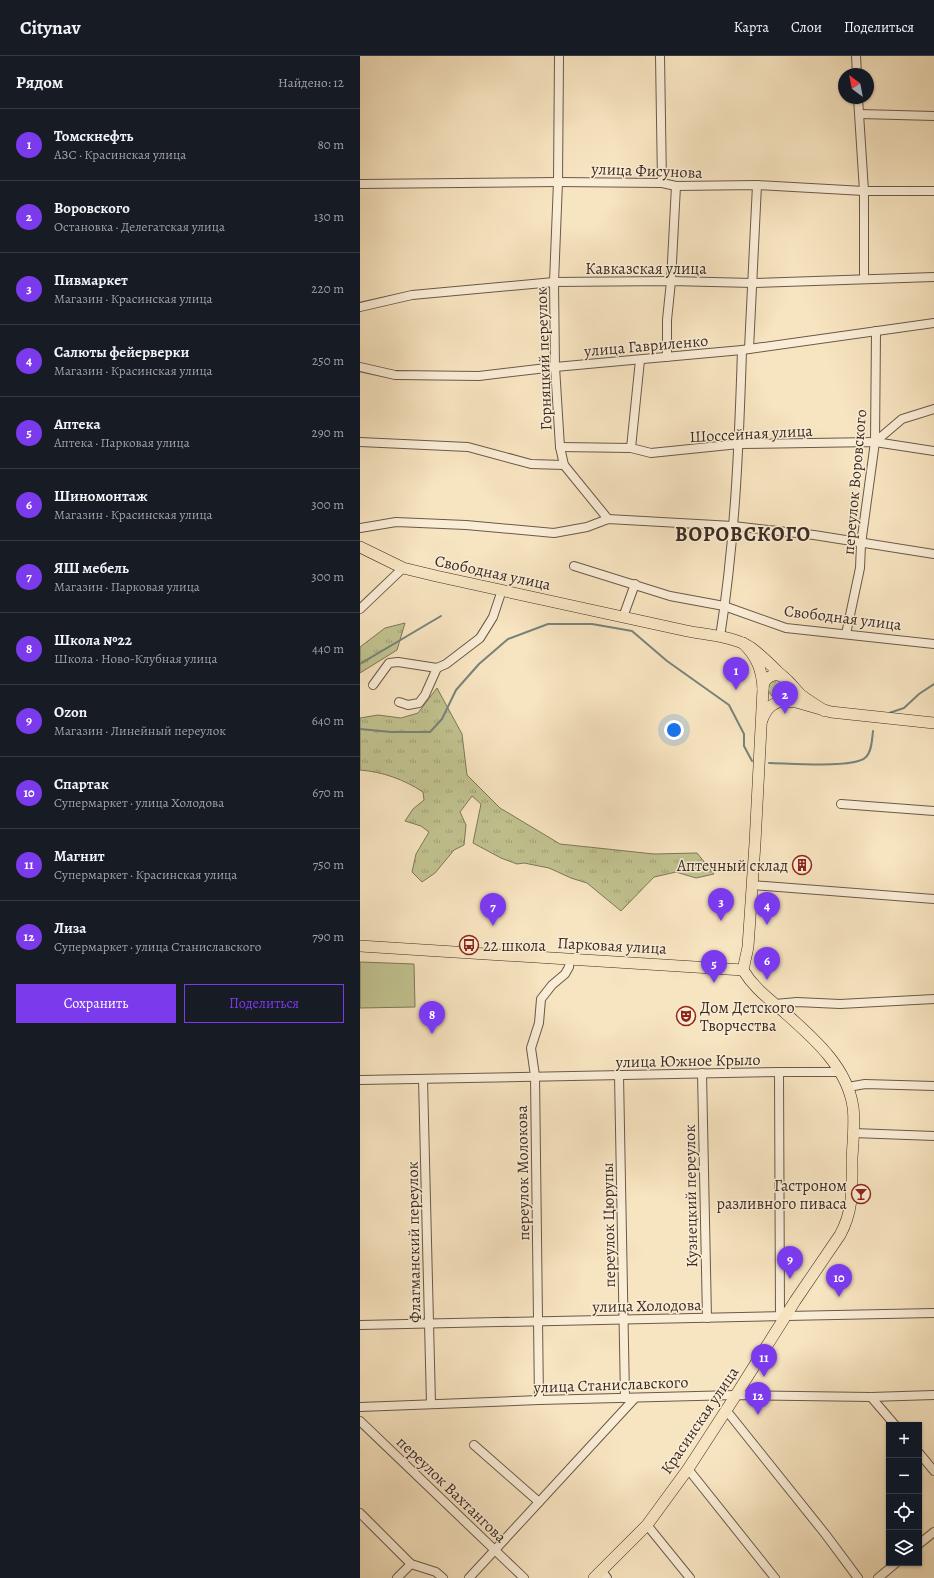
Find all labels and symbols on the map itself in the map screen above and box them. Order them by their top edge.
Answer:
north arrow [838,68,874,104]
street label: улица Фисунова [590,158,704,184]
street label: Кавказская улица [585,258,707,280]
street label: Горняцкий переулок [531,287,557,431]
street label: улица Гавриленко [582,330,709,362]
street label: переулок Воровского [838,408,872,556]
street label: Шоссейная улица [689,420,814,448]
district label: ВОРОВСКОГО [675,521,811,548]
street label: Свободная улица [433,550,553,596]
street label: Свободная улица [783,600,903,636]
pin: 1 [723,657,749,690]
pin: 2 [772,681,798,714]
your location [664,720,684,740]
building icon: Аптечный склад [791,854,813,876]
place label: Аптечный склад [676,855,788,877]
pin: 3 [708,888,734,921]
pin: 4 [754,892,780,925]
pin: 7 [480,893,506,926]
street label: Парковая улица [557,932,668,960]
bus stop icon: 22 школа [458,934,480,956]
place label: 22 школа [483,935,546,957]
pin: 6 [754,947,780,980]
pin: 5 [701,950,727,983]
place label: Дом Детского Творчества [700,997,795,1037]
pin: 8 [419,1001,445,1034]
theatre icon: Дом Детского Творчества [675,1005,697,1027]
street label: улица Южное Крыло [614,1049,761,1073]
street label: переулок Молокова [511,1105,535,1241]
street label: Кузнецкий переулок [679,1124,703,1268]
street label: Флагманский переулок [402,1161,426,1323]
street label: переулок Цюрупы [597,1162,621,1288]
place label: Гастроном разливного пиваса [716,1175,848,1215]
bar icon: Гастроном разливного пиваса [850,1183,872,1205]
pin: 9 [777,1246,803,1279]
pin: 10 [826,1264,852,1297]
street label: улица Холодова [591,1294,702,1318]
pin: 11 [751,1344,777,1377]
street label: Красинская улица [656,1362,744,1479]
street label: улица Станиславского [532,1371,689,1399]
pin: 12 [745,1382,771,1415]
street label: переулок Вахтангова [391,1431,512,1548]

